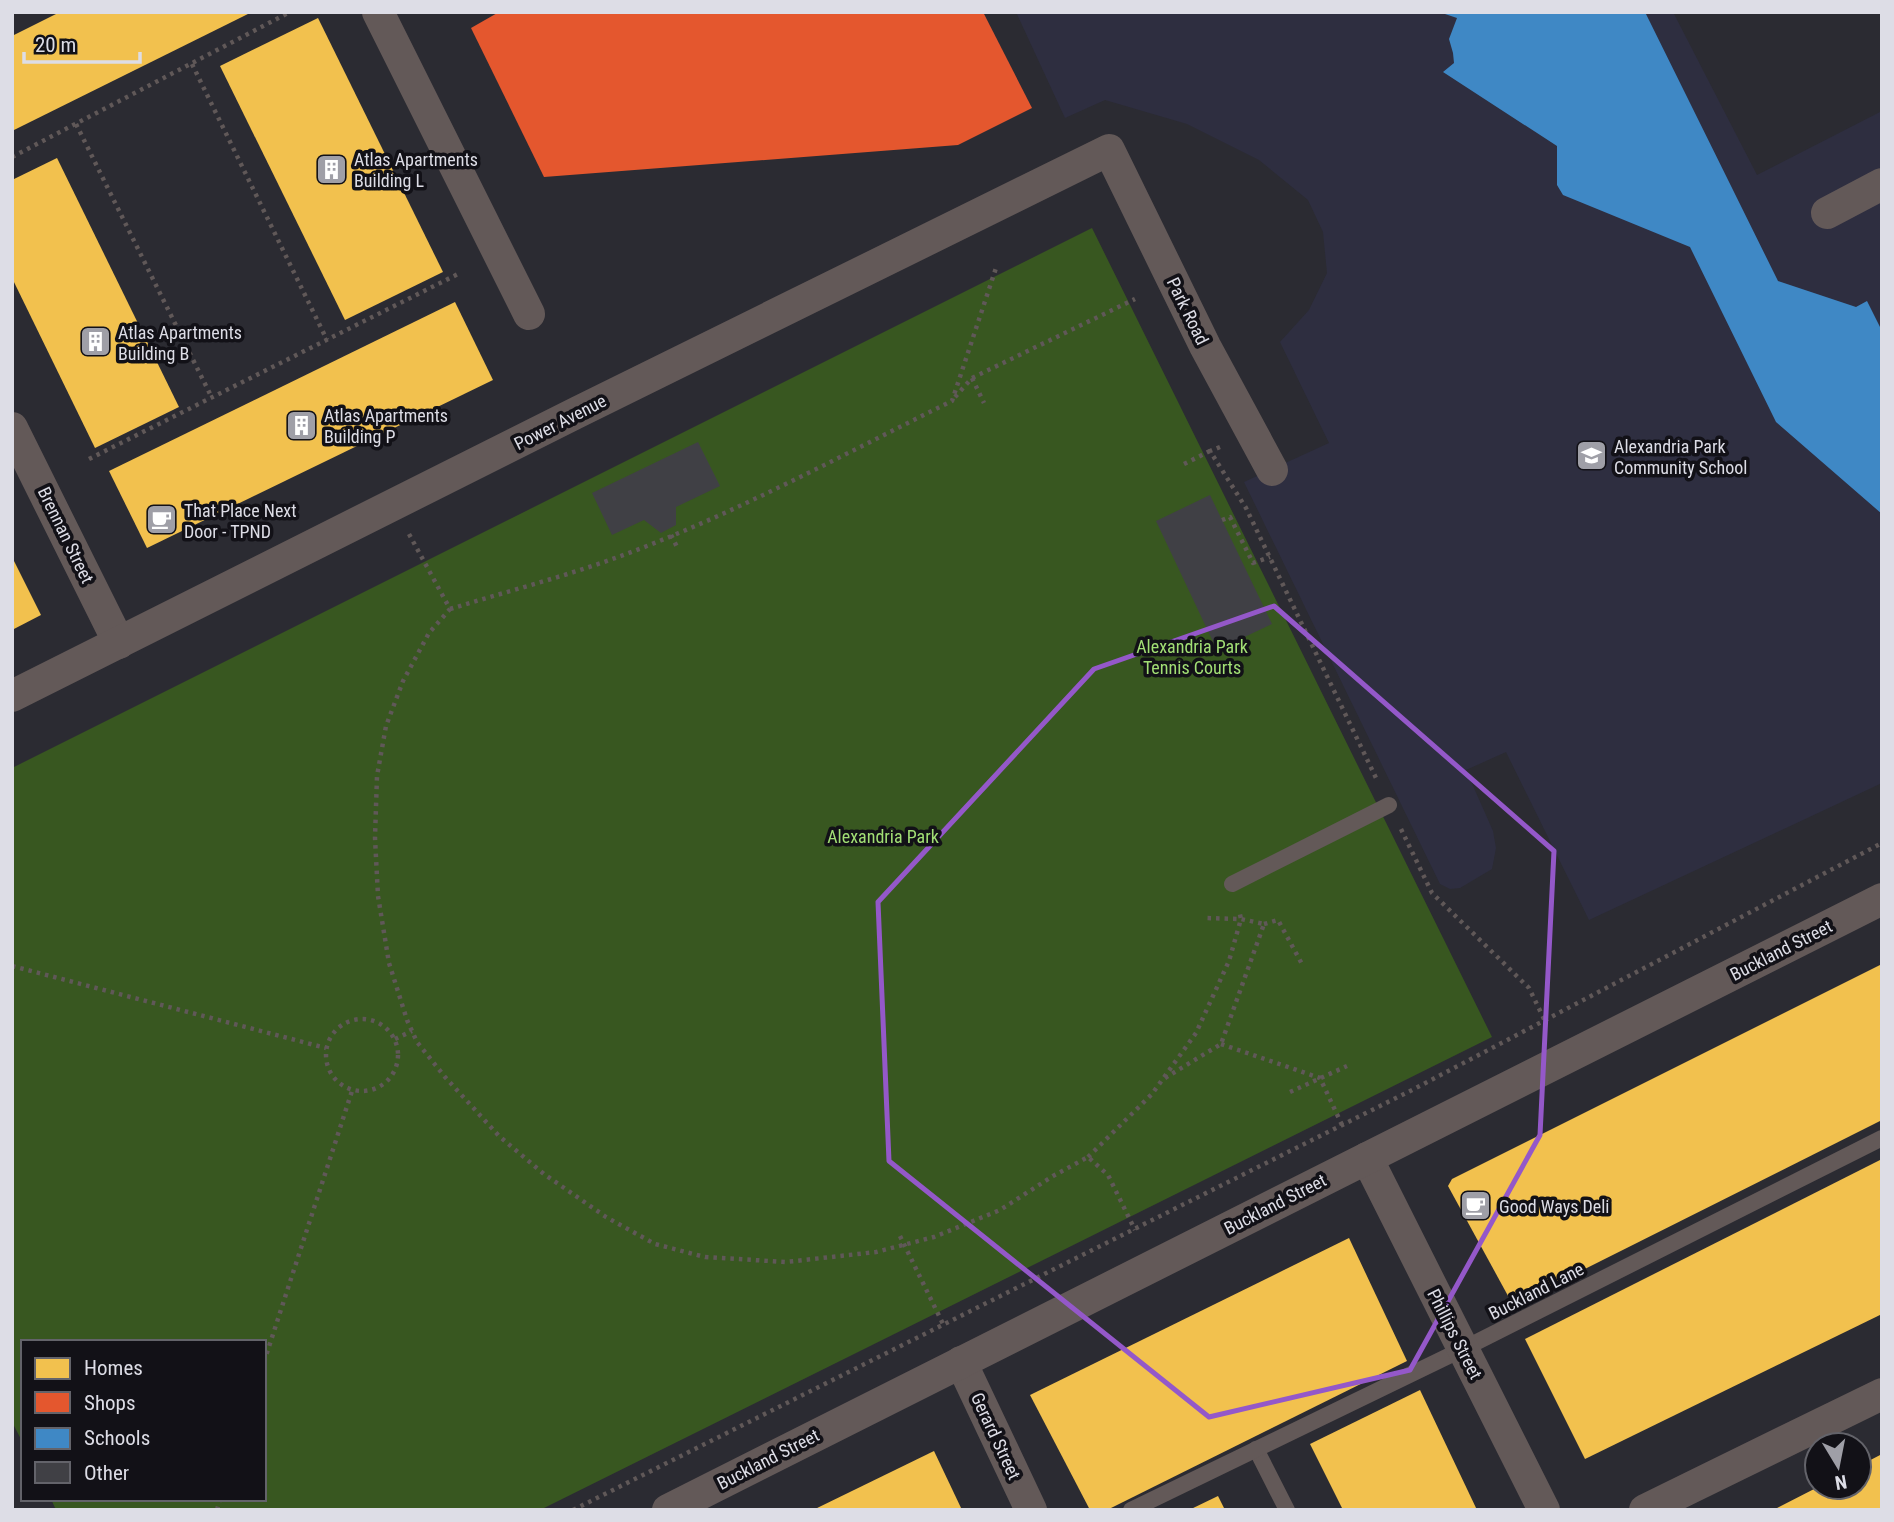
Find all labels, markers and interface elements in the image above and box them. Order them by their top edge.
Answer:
scale bar [24,21,140,65]
text: 20 m [35,33,76,57]
place label: Atlas Apartments Building L [354,149,478,191]
building icon: Atlas Apartments Building L [314,152,348,186]
street label: Park Road [1163,274,1213,348]
place label: Atlas Apartments Building B [118,322,242,364]
building icon: Atlas Apartments Building B [78,325,112,359]
street label: Power Avenue [510,390,610,454]
place label: Atlas Apartments Building P [324,405,448,447]
building icon: Atlas Apartments Building P [284,408,318,442]
place label: Alexandria Park Community School [1614,436,1747,478]
school or university icon: Alexandria Park Community School [1574,439,1608,473]
street label: Brennan Street [34,483,98,587]
place label: That Place Next Door - TPND [184,500,297,542]
cafe icon: That Place Next Door - TPND [144,503,178,537]
park label: Alexandria Park Tennis Courts [1136,636,1248,678]
park label: Alexandria Park [827,826,939,847]
street label: Buckland Street [1726,915,1836,985]
street label: Buckland Street [1220,1169,1330,1239]
cafe icon: Good Ways Deli [1459,1189,1493,1223]
place label: Good Ways Deli [1499,1196,1610,1217]
street label: Buckland Lane [1485,1258,1587,1324]
street label: Phillips Street [1423,1285,1487,1383]
legend [21,1340,266,1501]
text: Homes [84,1356,143,1380]
street label: Gerard Street [967,1389,1025,1483]
text: Shops [84,1391,136,1415]
street label: Buckland Street [713,1424,823,1494]
text: Schools [84,1426,150,1450]
north arrow [1803,1431,1873,1501]
text: Other [84,1461,129,1485]
text: N [1833,1470,1849,1495]

